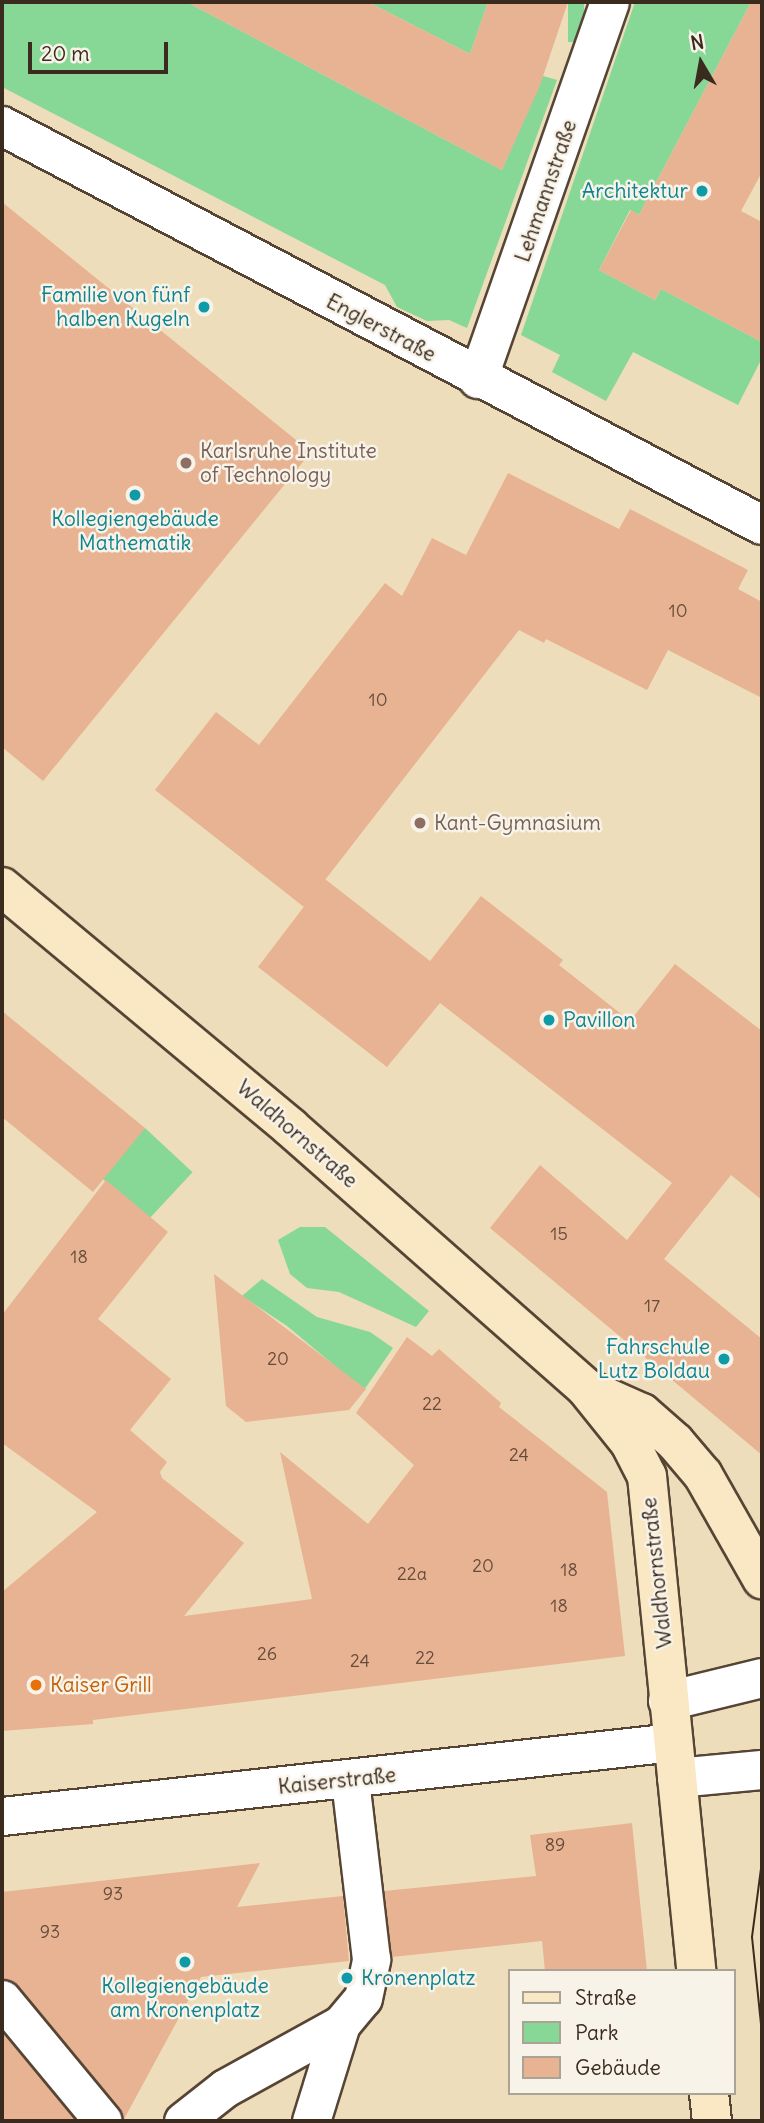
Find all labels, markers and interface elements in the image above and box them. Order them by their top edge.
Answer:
scale bar [32,28,172,72]
north arrow [666,28,736,98]
text: N [689,29,706,55]
text: 20 m [41,40,90,67]
street label: Lehmannstraße [510,117,582,265]
place label: Architektur [582,178,688,204]
marker: Architektur [694,183,710,199]
place label: Familie von fünf halben Kugeln [41,282,190,332]
street label: Englerstraße [322,289,440,367]
marker: Familie von fünf halben Kugeln [196,299,212,315]
place label: Karlsruhe Institute of Technology [200,438,377,488]
marker: Karlsruhe Institute of Technology [178,455,194,471]
marker: Kollegiengebäude Mathematik [127,487,143,503]
place label: Kollegiengebäude Mathematik [51,506,219,556]
house number: 10 [669,600,687,622]
house number: 10 [369,689,387,711]
place label: Kant-Gymnasium [434,810,601,836]
marker: Kant-Gymnasium [412,815,428,831]
place label: Pavillon [563,1007,635,1033]
marker: Pavillon [541,1012,557,1028]
street label: Waldhornstraße [231,1075,363,1193]
house number: 15 [550,1223,568,1245]
house number: 18 [70,1246,88,1268]
house number: 17 [644,1295,660,1317]
place label: Fahrschule Lutz Boldau [598,1334,710,1384]
house number: 20 [267,1348,289,1370]
marker: Fahrschule Lutz Boldau [716,1351,732,1367]
house number: 22 [422,1393,442,1415]
house number: 24 [509,1444,529,1466]
street label: Waldhornstraße [637,1496,677,1650]
house number: 20 [472,1555,494,1577]
house number: 18 [560,1559,578,1581]
house number: 22a [397,1563,427,1585]
house number: 18 [550,1595,568,1617]
house number: 26 [257,1643,277,1665]
house number: 22 [415,1647,435,1669]
house number: 24 [350,1650,370,1672]
place label: Kaiser Grill [50,1672,152,1698]
marker: Kaiser Grill [28,1677,44,1693]
street label: Kaiserstraße [277,1762,397,1800]
house number: 89 [545,1834,565,1856]
house number: 93 [103,1883,123,1905]
house number: 93 [40,1921,60,1943]
marker: Kollegiengebäude am Kronenplatz [177,1954,193,1970]
place label: Kronenplatz [361,1965,476,1991]
legend [508,1969,736,2095]
marker: Kronenplatz [339,1970,355,1986]
place label: Kollegiengebäude am Kronenplatz [101,1973,269,2023]
text: Straße [575,1984,636,2011]
text: Park [575,2019,618,2046]
text: Gebäude [575,2054,661,2081]

